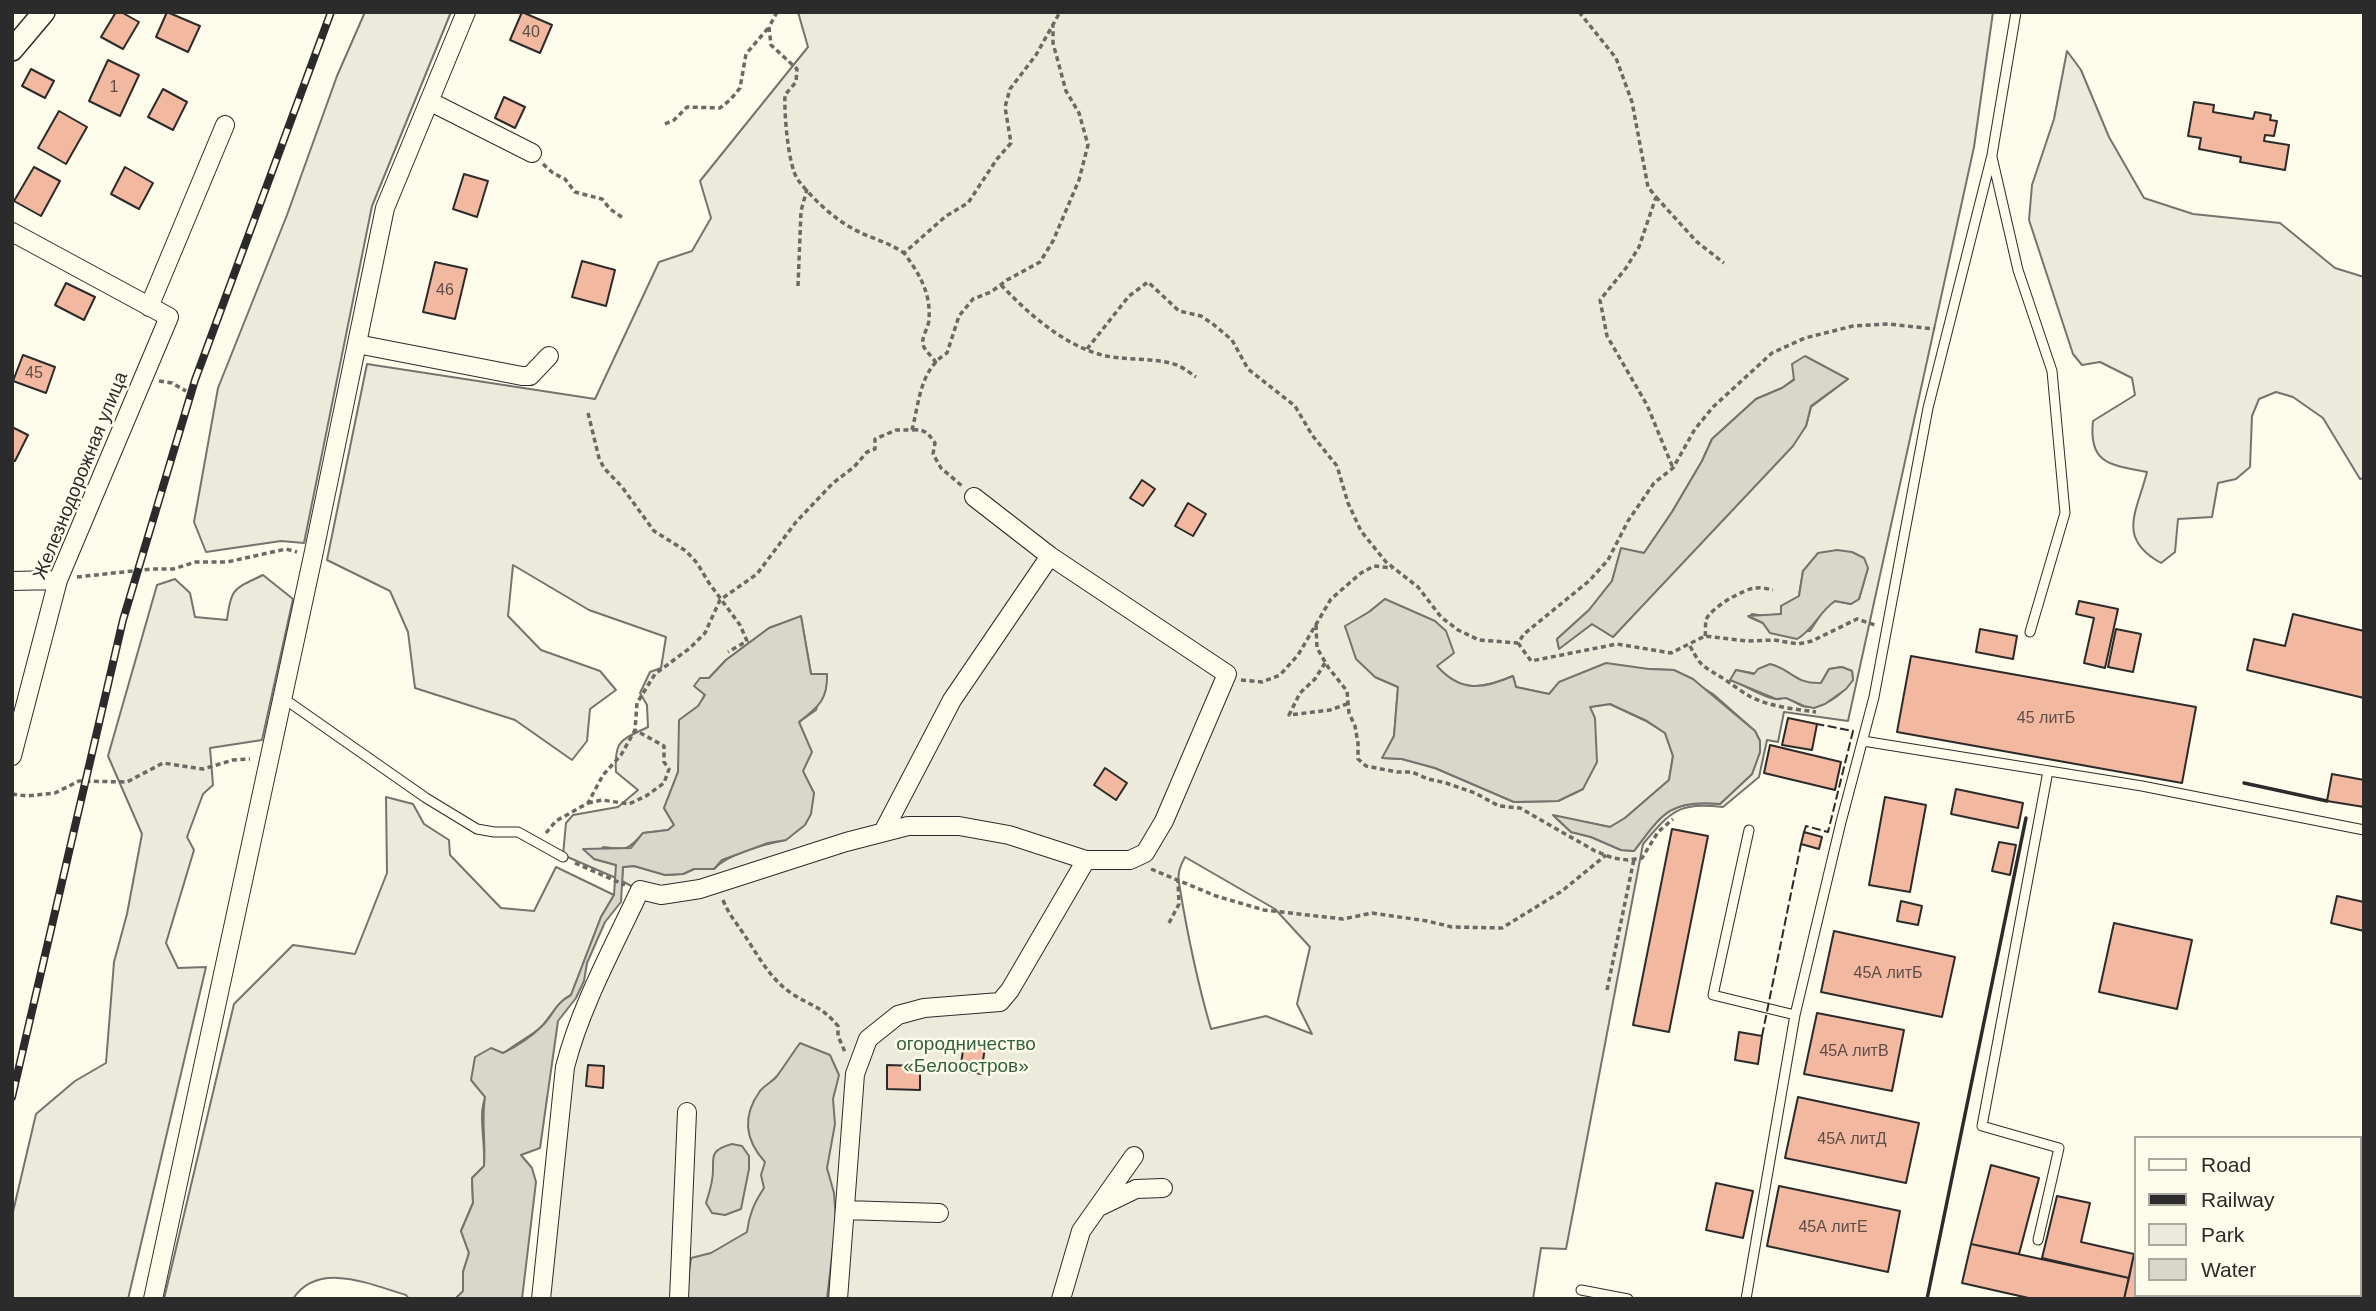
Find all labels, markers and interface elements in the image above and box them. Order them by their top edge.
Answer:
house number: 40 [522,23,540,43]
house number: 1 [110,78,118,98]
house number: 46 [436,281,454,301]
house number: 45 [25,364,43,384]
street label: Железнодорожная улица [29,369,133,583]
house number: 45 литБ [2017,709,2075,729]
house number: 45А литБ [1853,964,1923,984]
park label: огородничество «Белоостров» [896,1034,1036,1078]
house number: 45А литВ [1819,1042,1889,1062]
house number: 45А литД [1817,1130,1887,1150]
legend [2134,1136,2362,1297]
text: Road [2201,1153,2251,1176]
text: Railway [2201,1188,2275,1211]
house number: 45А литЕ [1798,1218,1868,1238]
text: Park [2201,1223,2244,1246]
text: Water [2201,1258,2256,1281]

